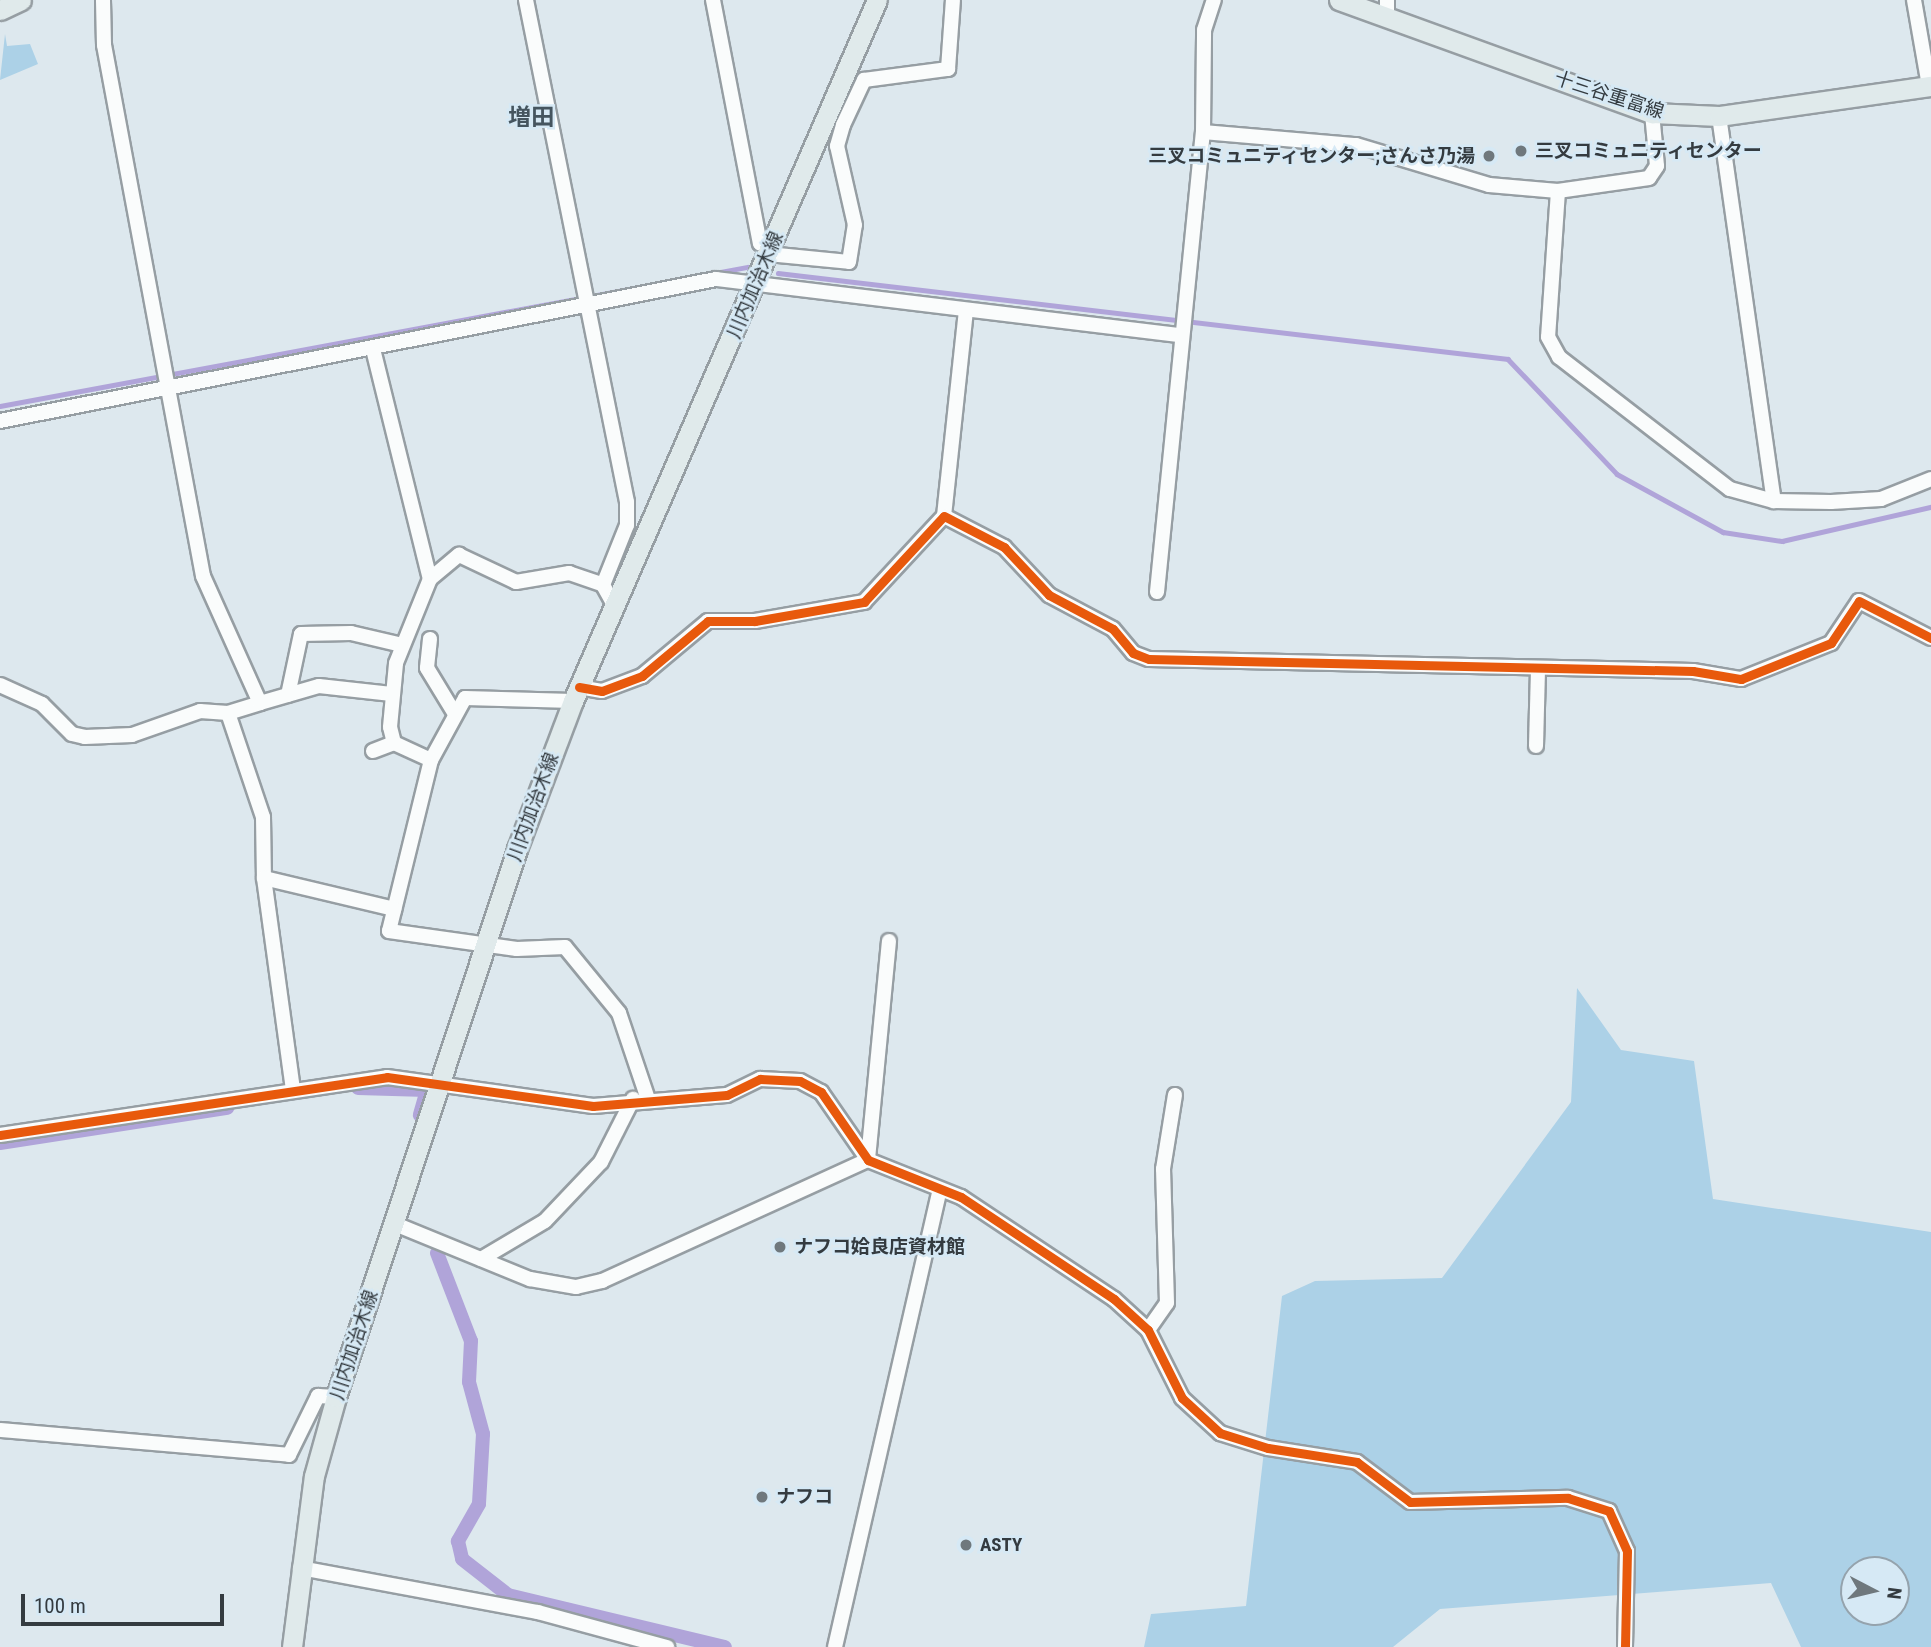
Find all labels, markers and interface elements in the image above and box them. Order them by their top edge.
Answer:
street label: 十三谷重富線 [1551,67,1667,123]
district label: 増田 [508,104,554,132]
place label: 三叉コミュニティセンター [1535,140,1763,162]
marker: 三叉コミュニティセンター [1513,143,1529,159]
place label: 三叉コミュニティセンター;さんさ乃湯 [1147,145,1475,167]
marker: 三叉コミュニティセンター;さんさ乃湯 [1481,148,1497,164]
street label: 川内加治木線 [722,228,788,342]
street label: 川内加治木線 [503,750,563,864]
place label: ナフコ姶良店資材館 [794,1236,965,1258]
marker: ナフコ姶良店資材館 [772,1239,788,1255]
street label: 川内加治木線 [326,1287,382,1403]
place label: ナフコ [776,1486,833,1508]
marker: ナフコ [754,1489,770,1505]
place label: ASTY [980,1534,1022,1556]
marker: ASTY [958,1537,974,1553]
north arrow [1840,1556,1910,1626]
scale bar [24,1580,228,1624]
text: N [1882,1586,1906,1601]
text: 100 m [34,1594,86,1618]

